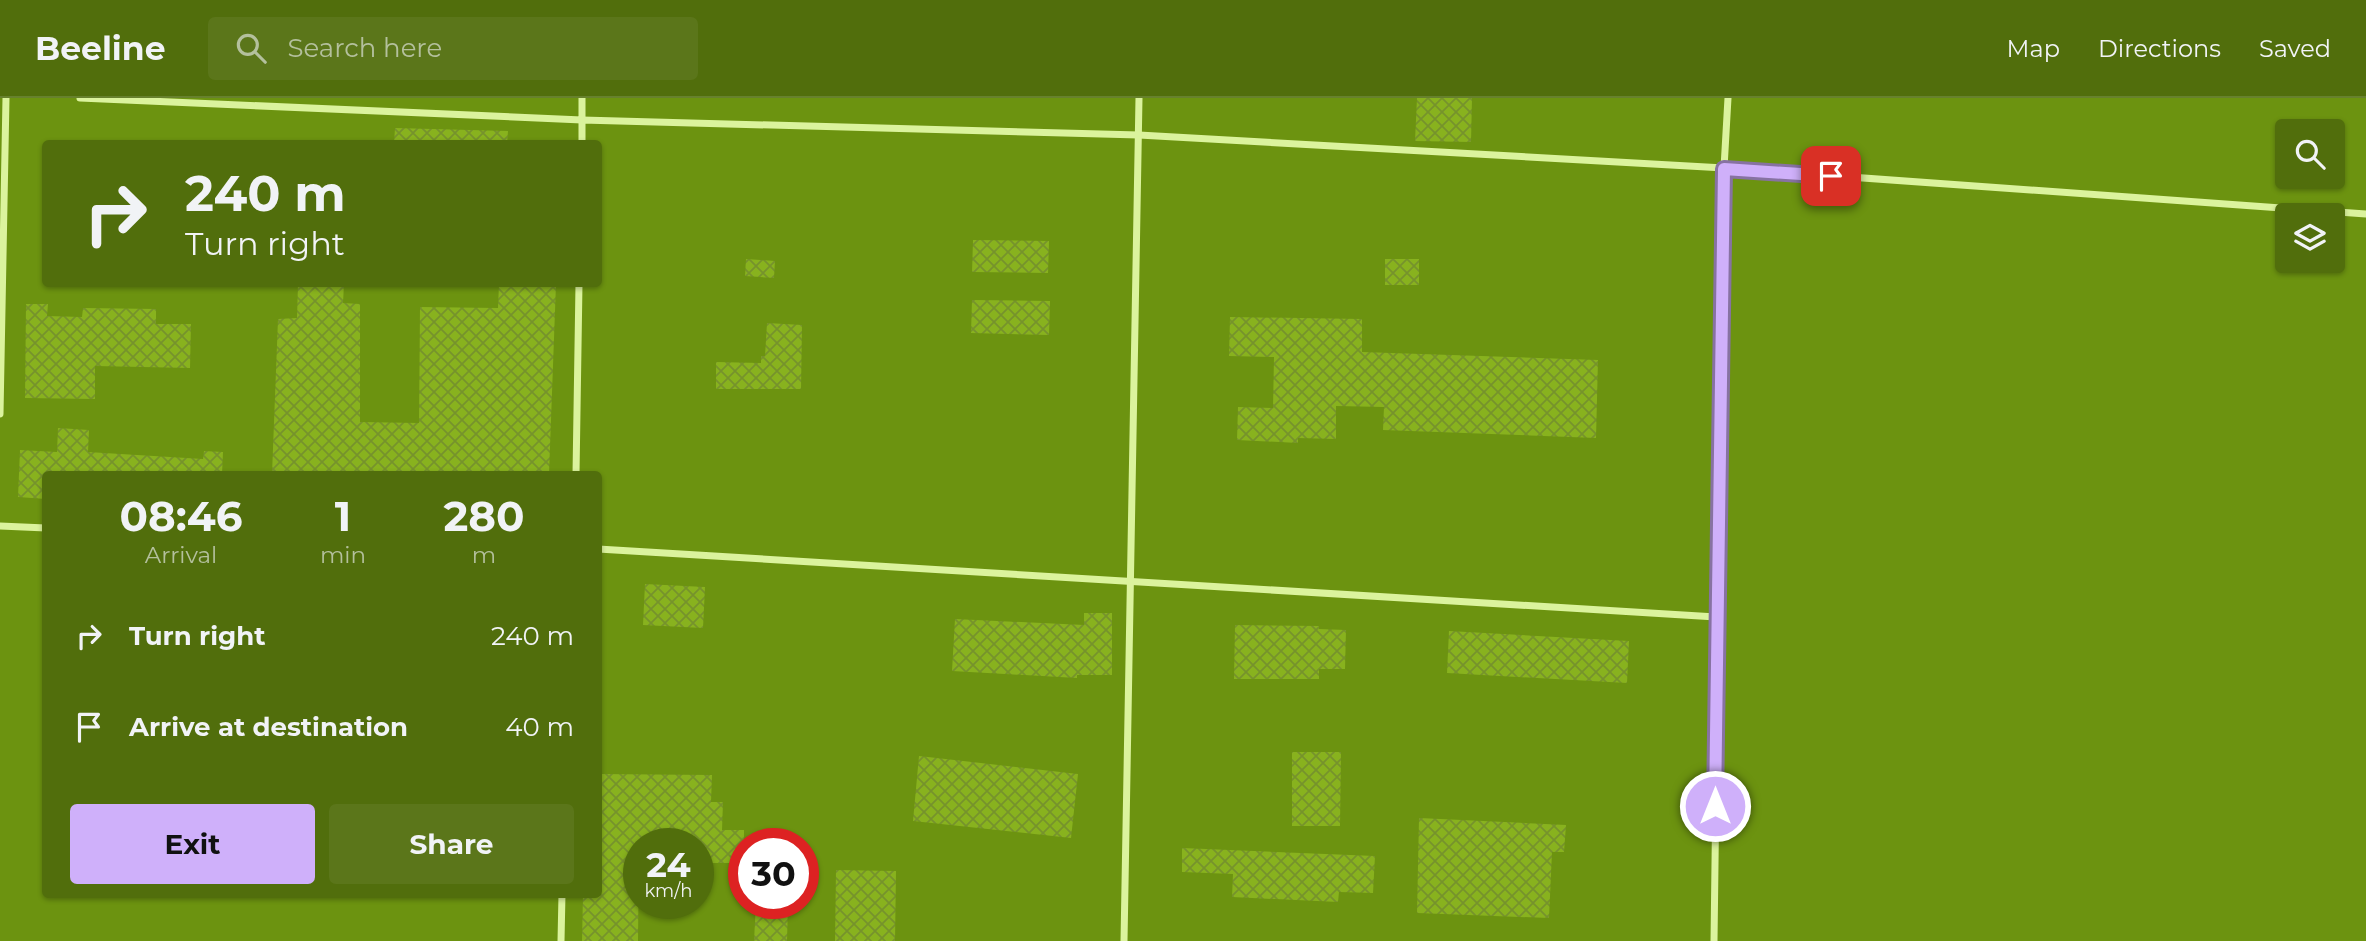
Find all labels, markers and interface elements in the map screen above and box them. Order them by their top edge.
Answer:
search box [208,17,698,80]
text: Beeline [35,28,166,68]
icon: search [232,29,270,67]
text: Search here [288,32,442,64]
text: Map [2007,34,2060,63]
text: Directions [2098,34,2221,63]
text: Saved [2259,34,2331,63]
map controls [2275,119,2345,273]
button: search [2275,119,2345,189]
pin [1801,146,1861,206]
icon: arrive [1812,157,1850,195]
text: 240 m [185,164,346,223]
icon: right [70,168,161,259]
button: layers [2275,203,2345,273]
text: Turn right [185,224,345,263]
text: 08:46 [119,490,242,542]
text: 1 [335,490,351,542]
text: 280 [443,490,525,542]
text: Arrival [145,541,217,569]
text: min [320,541,366,569]
text: m [472,541,496,569]
icon: right [70,617,108,655]
text: Turn right [129,620,265,652]
text: 240 m [491,620,574,652]
icon: arrive [70,708,108,746]
text: Arrive at destination [129,711,408,743]
text: 40 m [505,711,574,743]
position arrow [1678,769,1752,843]
button: Exit [70,804,315,884]
button: Share [329,804,574,884]
speed limit sign: 30 [728,828,819,919]
text: 24 [646,843,691,886]
text: km/h [644,880,693,902]

